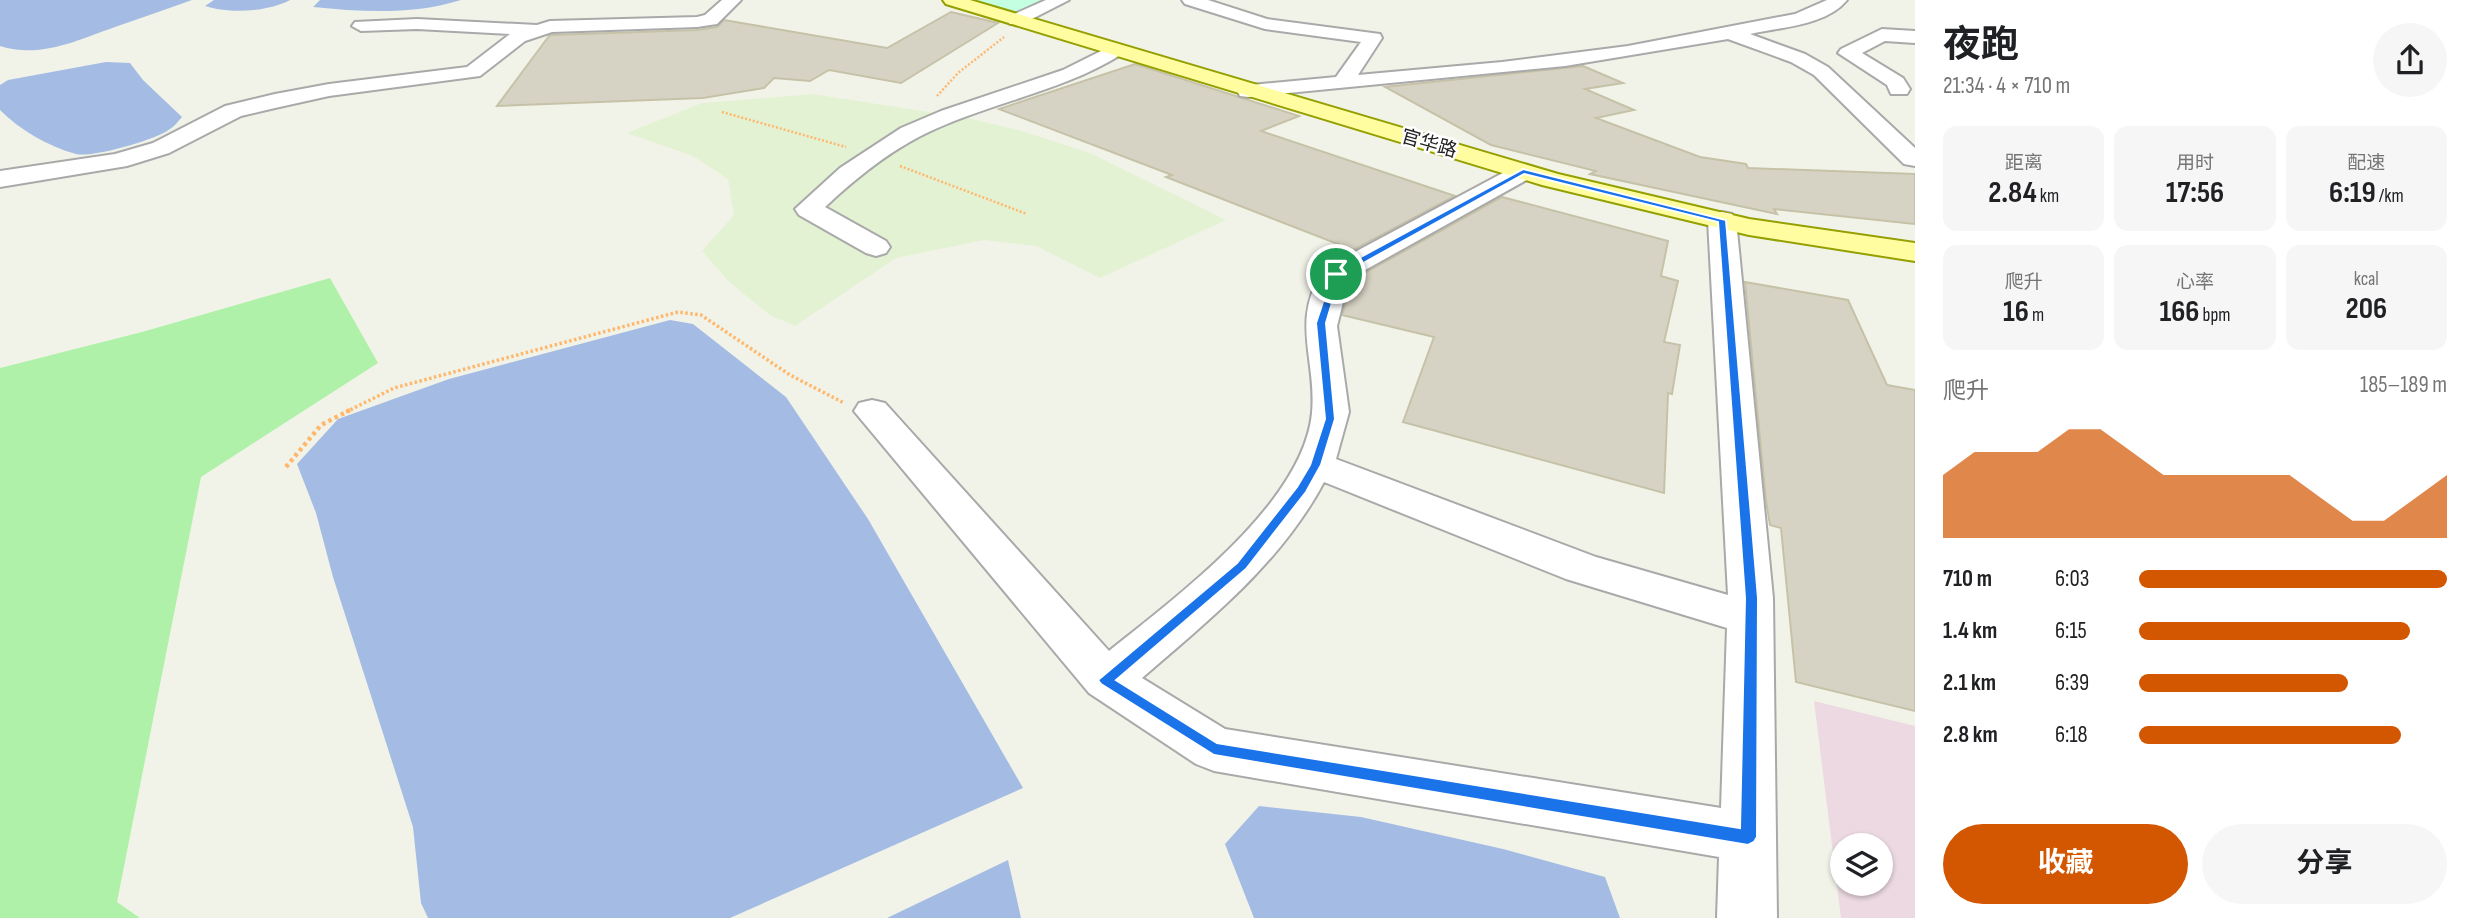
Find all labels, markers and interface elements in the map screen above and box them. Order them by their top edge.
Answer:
text: 夜跑 [1943,23,2019,68]
button: share [2373,23,2447,97]
text: 21:34 · 4 × 710 m [1943,72,2070,100]
street label: 官华路 [1398,125,1460,163]
text: 距离 [2005,152,2043,175]
text: 用时 [2176,152,2214,175]
text: 配速 [2347,152,2385,175]
text: 2.84 [1988,175,2037,211]
text: 17:56 [2166,175,2224,211]
text: 6:19 [2329,175,2376,211]
text: km [2037,185,2059,208]
text: /km [2376,185,2404,208]
pin [1306,244,1366,304]
icon: arrive [1317,255,1355,293]
text: kcal [2354,268,2379,291]
text: 爬升 [2005,271,2043,294]
text: 心率 [2176,271,2214,294]
text: 206 [2346,291,2387,327]
text: 16 [2003,294,2029,330]
text: 166 [2159,294,2200,330]
text: m [2029,304,2044,327]
text: bpm [2200,304,2231,327]
text: 185–189 m [2360,371,2447,399]
text: 爬升 [1943,377,1989,405]
text: 710 m [1943,565,1992,593]
text: 6:03 [2055,565,2089,593]
text: 1.4 km [1943,617,1997,645]
text: 6:15 [2055,617,2087,645]
text: 2.1 km [1943,669,1996,697]
text: 6:39 [2055,669,2089,697]
text: 2.8 km [1943,721,1998,749]
text: 6:18 [2055,721,2088,749]
button: 收藏 [1943,824,2188,904]
button: 分享 [2202,824,2447,904]
map controls [1830,833,1893,896]
button: layers [1830,833,1893,896]

